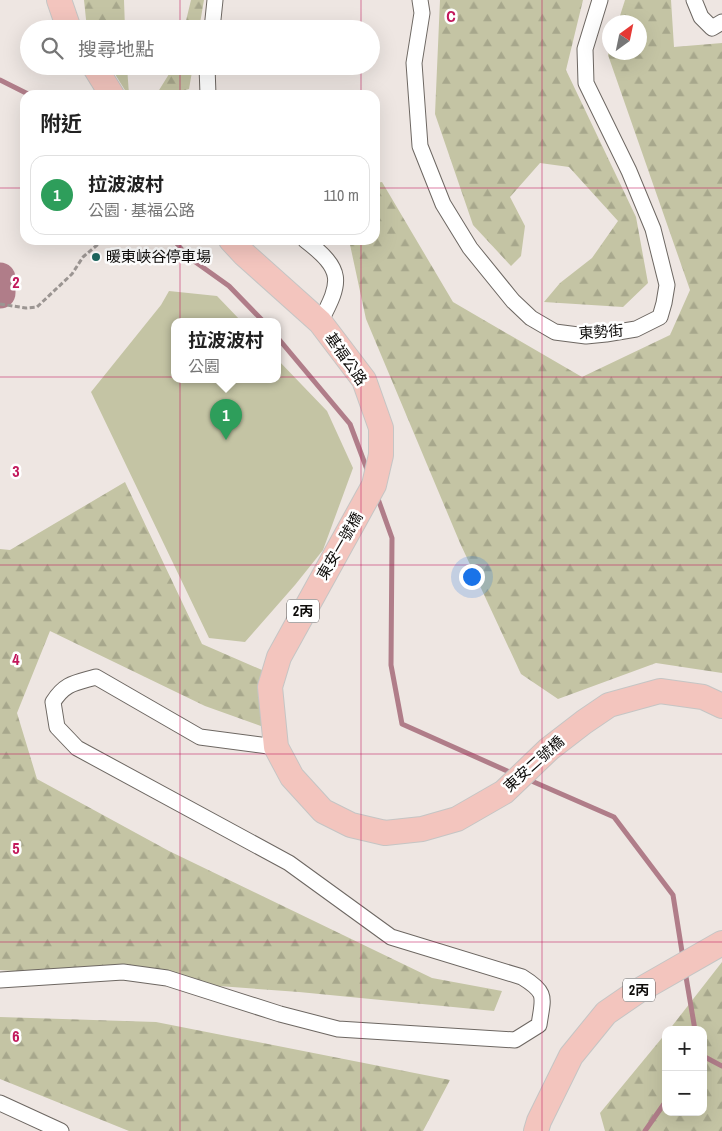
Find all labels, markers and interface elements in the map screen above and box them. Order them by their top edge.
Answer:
text: C [446,5,456,27]
north arrow [602,15,647,60]
search box [20,20,380,75]
icon: search [38,34,66,62]
text: 搜尋地點 [78,36,154,62]
text: 附近 [40,109,82,138]
text: 拉波波村 [88,171,164,197]
text: 1 [53,184,61,206]
text: 110 m [323,184,359,206]
text: 公園 · 基福公路 [88,199,195,221]
place label: 暖東峽谷停車場 [106,246,211,267]
marker: 暖東峽谷停車場 [90,251,102,263]
text: 2 [12,271,20,293]
popup [171,318,281,383]
street label: 東勢街 [578,319,624,344]
text: 拉波波村 [188,327,264,353]
street label: 基福公路 [321,328,372,389]
text: 公園 [188,355,220,377]
pin: 1 [210,399,242,440]
text: 3 [12,460,20,482]
street label: 東安一號橋 [312,508,367,583]
your location [459,564,485,590]
road number: 2丙 [287,600,319,622]
text: 4 [12,648,20,670]
street label: 東安二號橋 [499,731,569,797]
text: 5 [12,837,20,859]
road number: 2丙 [623,978,655,1002]
text: 6 [12,1025,20,1047]
map controls [662,1026,707,1116]
button: + [662,1026,707,1071]
button: − [662,1071,707,1116]

